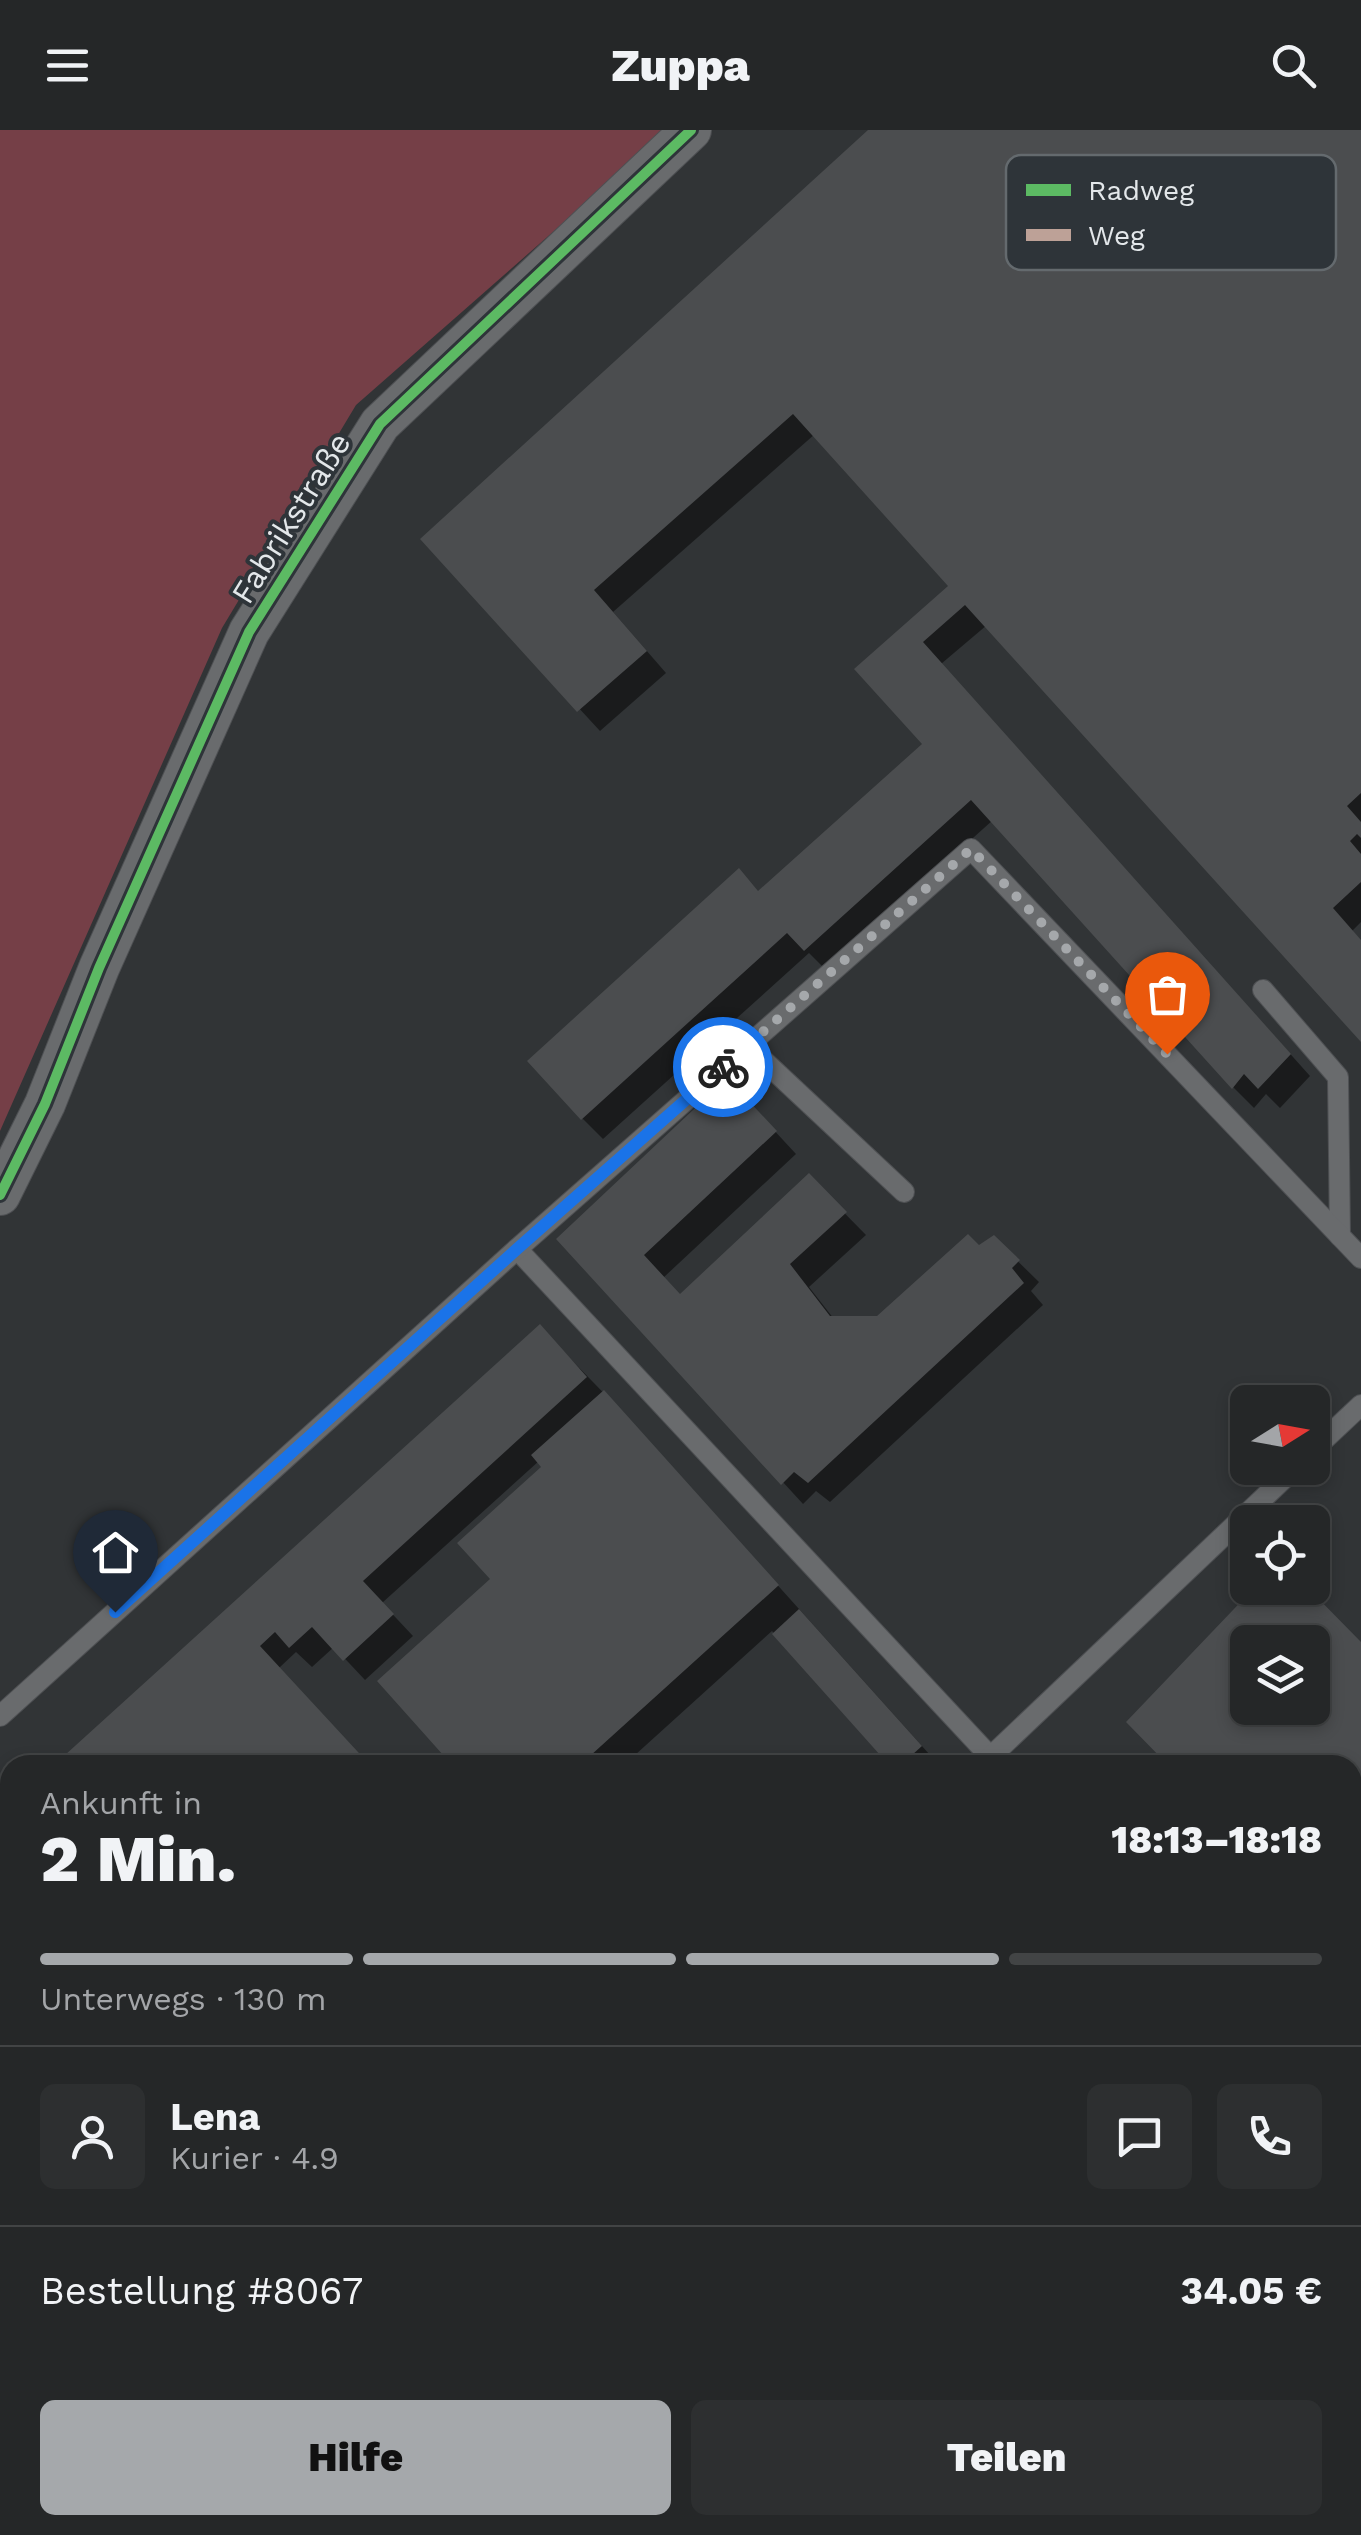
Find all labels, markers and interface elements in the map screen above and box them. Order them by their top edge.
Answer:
icon: menu [40,38,95,93]
icon: search [1266,38,1321,93]
text: Zuppa [611,39,750,92]
legend [1006,155,1336,270]
text: Radweg [1088,174,1194,207]
text: Weg [1088,219,1145,252]
street label: Fabrikstraße [223,425,359,611]
pin [1125,952,1210,1055]
icon: bag [1140,967,1195,1022]
courier [673,1017,773,1117]
icon: bike [696,1040,751,1095]
north arrow [1230,1385,1330,1485]
map controls [1230,1385,1330,1725]
button: locate [1230,1505,1330,1605]
pin [73,1510,158,1613]
icon: home [88,1525,143,1580]
button: layers [1230,1625,1330,1725]
text: Ankunft in [40,1784,202,1822]
text: 18:13–18:18 [1111,1818,1322,1862]
text: 2 Min. [40,1821,236,1897]
text: Unterwegs · 130 m [40,1980,326,2018]
button: person [40,2084,145,2189]
button: chat [1087,2084,1192,2189]
button: phone [1217,2084,1322,2189]
text: Lena [170,2095,260,2139]
text: Kurier · 4.9 [170,2139,339,2177]
text: Bestellung #8067 [40,2269,363,2313]
text: 34.05 € [1180,2269,1322,2313]
button: Hilfe [40,2400,671,2515]
button: Teilen [691,2400,1322,2515]

